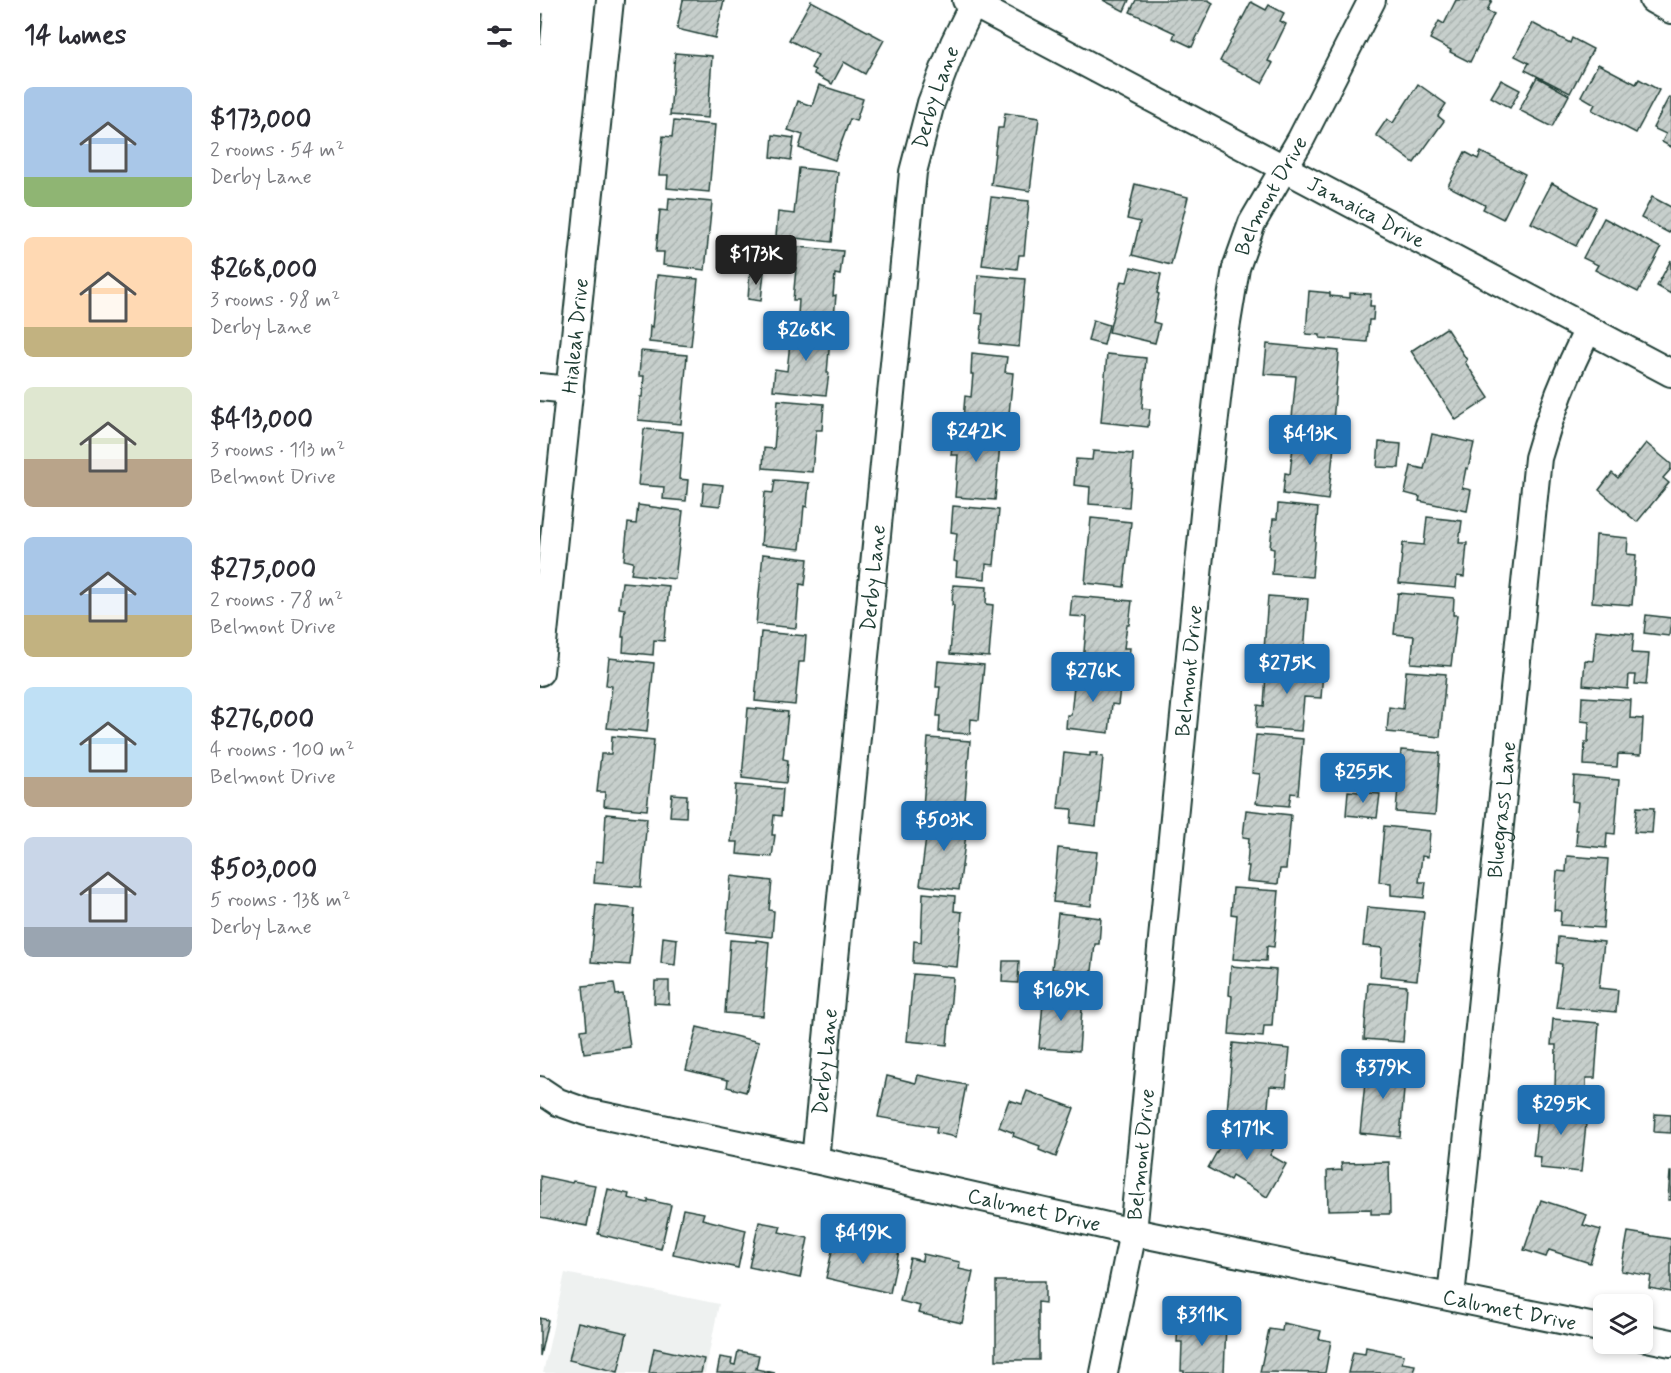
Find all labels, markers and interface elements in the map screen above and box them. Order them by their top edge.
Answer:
text: 14 homes [24,19,126,53]
icon: filters [483,20,516,53]
street label: Derby Lane [907,42,967,152]
text: $173,000 [210,103,311,137]
icon: home [72,111,144,183]
street label: Belmont Drive [1229,131,1315,260]
text: 2 rooms · 54 m² [210,137,344,164]
text: Derby Lane [210,164,312,191]
street label: Jamaica Drive [1302,170,1430,255]
pin: $173K [714,235,798,286]
text: $173K [729,241,783,268]
text: $268,000 [210,253,317,287]
icon: home [72,261,144,333]
street label: Hialeah Drive [556,277,596,395]
text: 3 rooms · 98 m² [210,287,340,314]
pin: $268K [764,311,848,362]
text: Derby Lane [210,314,312,341]
text: $268K [777,317,835,344]
text: $413,000 [210,403,313,437]
icon: home [72,411,144,483]
pin: $242K [934,412,1018,463]
pin: $413K [1268,415,1352,466]
text: $242K [946,418,1006,445]
text: $413K [1283,421,1337,448]
text: 3 rooms · 113 m² [210,437,345,464]
text: Belmont Drive [210,464,336,491]
street label: Derby Lane [855,523,893,633]
text: $275,000 [210,553,316,587]
icon: home [72,561,144,633]
text: 2 rooms · 78 m² [210,587,343,614]
street label: Belmont Drive [1169,604,1210,738]
text: Belmont Drive [210,614,336,641]
pin: $275K [1245,644,1329,695]
text: $275K [1259,650,1315,677]
pin: $276K [1051,652,1135,703]
text: $276K [1065,658,1121,685]
text: $276,000 [210,703,314,737]
icon: home [72,711,144,783]
text: 4 rooms · 100 m² [210,737,354,764]
street label: Bluegrass Lane [1482,740,1524,880]
pin: $255K [1321,753,1405,804]
text: $255K [1334,759,1392,786]
text: Belmont Drive [210,764,336,791]
pin: $503K [902,801,986,852]
text: $503K [915,807,973,834]
text: $503,000 [210,853,317,887]
icon: home [72,861,144,933]
text: 5 rooms · 138 m² [210,887,351,914]
text: Derby Lane [210,914,312,941]
pin: $169K [1019,971,1103,1022]
text: $169K [1033,977,1089,1004]
street label: Derby Lane [807,1007,845,1116]
pin: $379K [1341,1049,1425,1100]
text: $379K [1355,1055,1411,1082]
pin: $295K [1519,1085,1603,1136]
street label: Belmont Drive [1121,1087,1162,1222]
text: $295K [1532,1091,1590,1118]
pin: $171K [1205,1110,1289,1161]
text: $171K [1221,1116,1273,1143]
street label: Calumet Drive [965,1182,1103,1239]
pin: $419K [821,1214,905,1265]
text: $419K [835,1220,891,1247]
street label: Calumet Drive [1440,1283,1579,1338]
map controls [1593,1294,1653,1354]
button: layers [1593,1294,1653,1354]
pin: $311K [1160,1296,1244,1347]
text: $311K [1176,1302,1228,1329]

